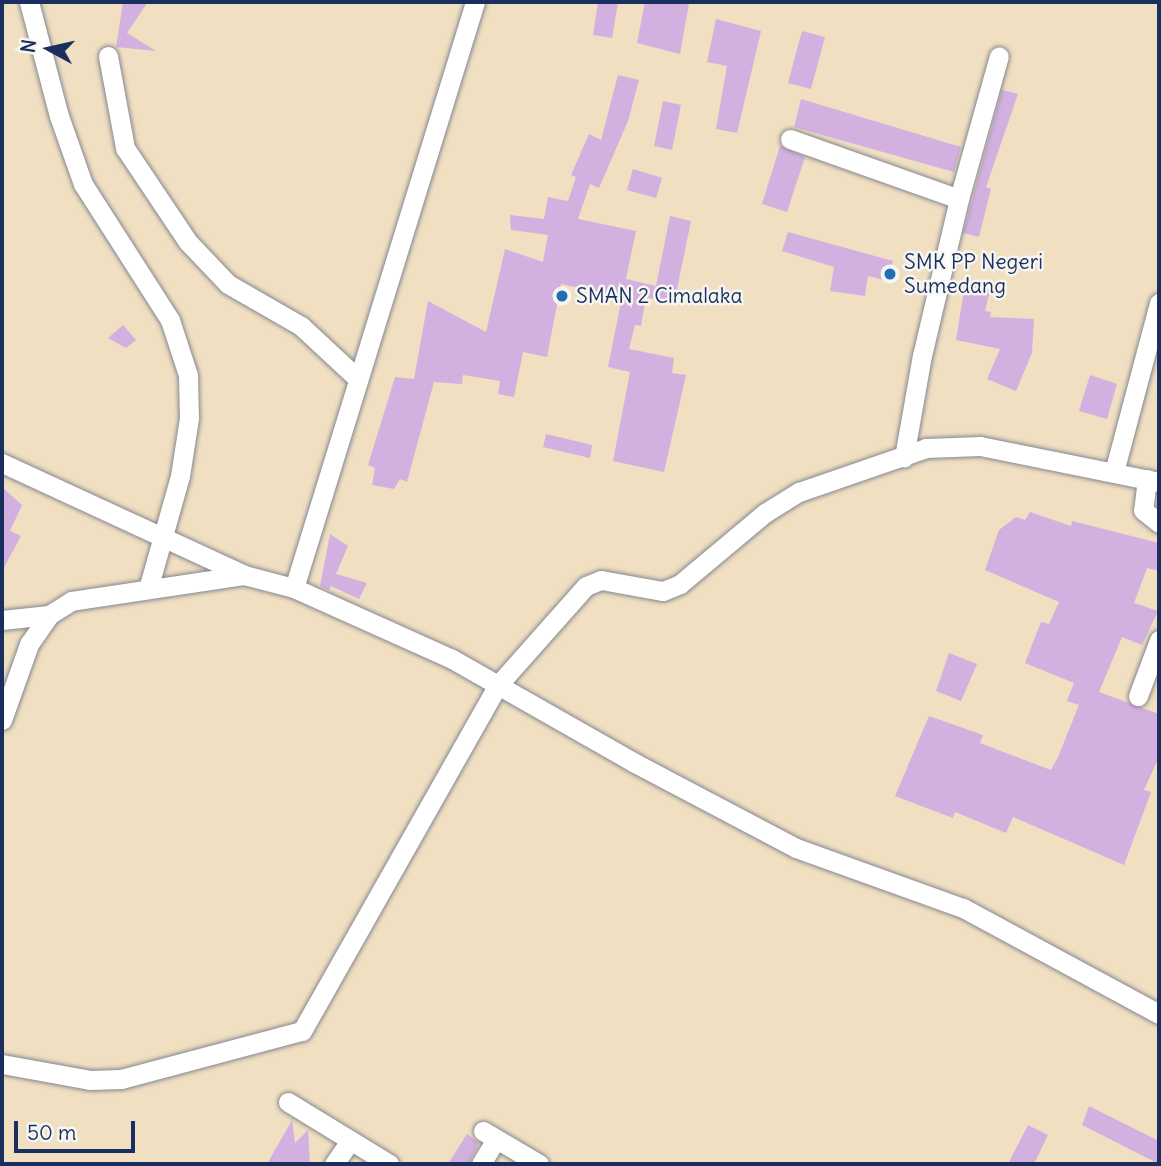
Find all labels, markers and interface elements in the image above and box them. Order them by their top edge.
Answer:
north arrow [14,14,84,84]
text: N [15,38,41,54]
place label: SMK PP Negeri Sumedang [904,249,1043,299]
marker: SMK PP Negeri Sumedang [882,266,898,282]
place label: SMAN 2 Cimalaka [576,283,742,309]
marker: SMAN 2 Cimalaka [554,288,570,304]
scale bar [18,1106,138,1150]
text: 50 m [27,1119,76,1146]

